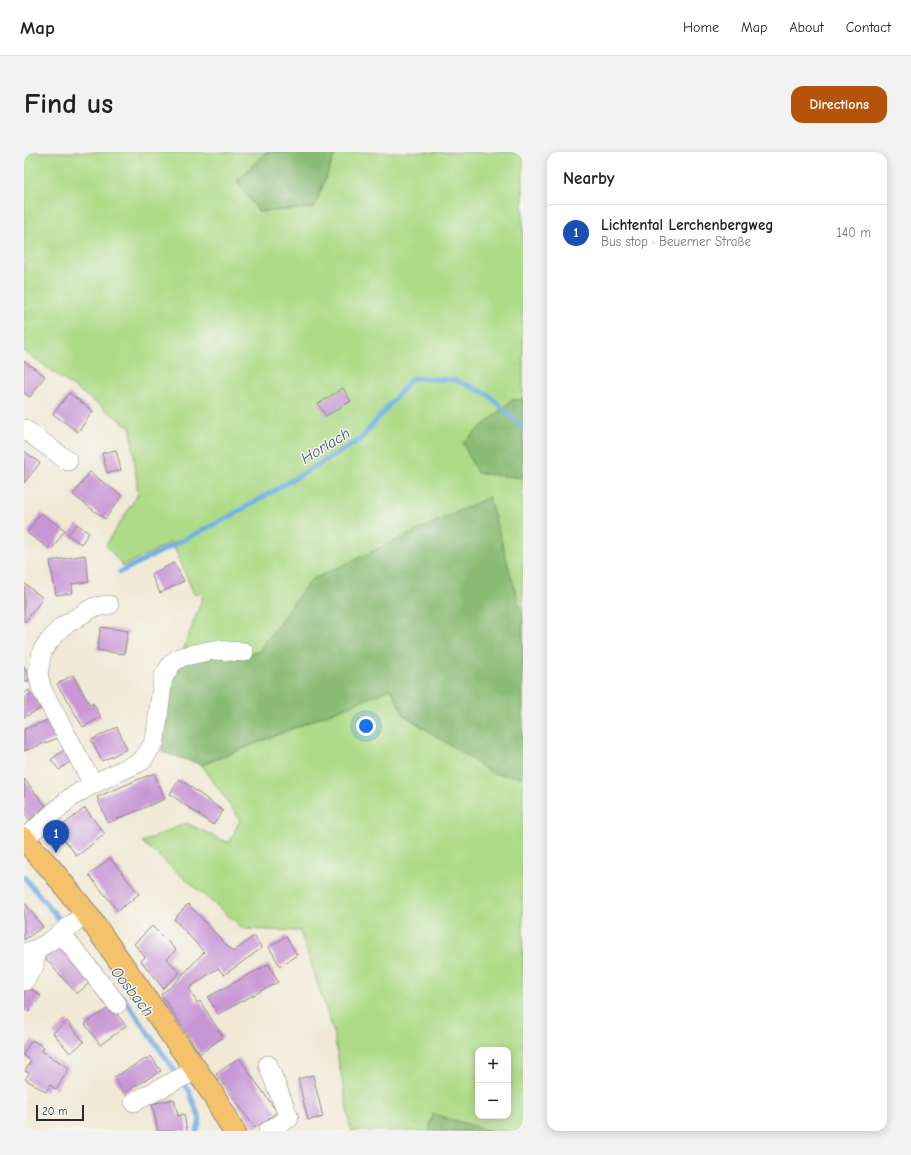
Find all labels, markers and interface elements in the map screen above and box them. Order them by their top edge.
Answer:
text: Map [20,17,55,39]
text: Home [683,19,719,36]
text: Map [741,19,767,36]
text: About [789,19,824,36]
text: Contact [846,19,891,36]
button: Directions [791,86,887,123]
text: Find us [24,88,113,120]
text: Nearby [563,169,614,188]
text: Lichtental Lerchenbergweg [601,216,774,234]
text: 1 [573,225,579,240]
text: 140 m [837,225,871,240]
text: Bus stop · Beuerner Straße [601,234,751,249]
water label: Horlach [298,424,353,468]
your location [356,716,376,736]
pin: 1 [43,820,69,853]
water label: Oosbach [107,963,157,1020]
map controls [475,1047,511,1119]
button: + [475,1047,511,1083]
button: − [475,1083,511,1119]
scale bar [36,1103,84,1122]
text: 20 m [42,1105,67,1118]

